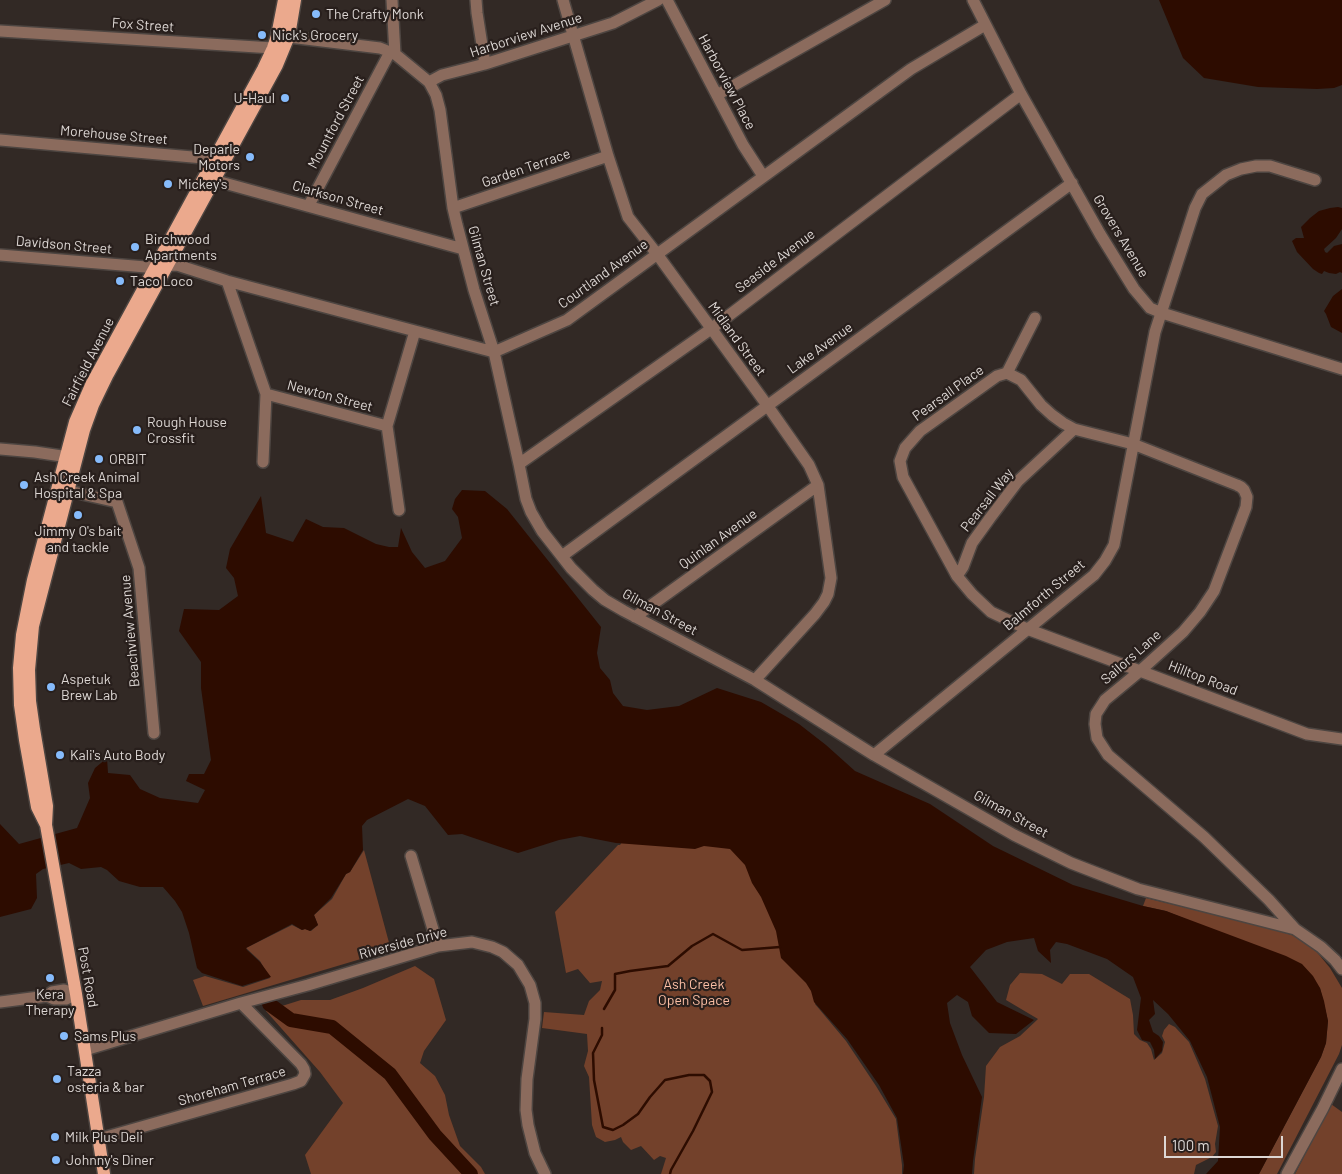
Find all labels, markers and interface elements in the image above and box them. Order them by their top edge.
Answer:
place label: The Crafty Monk [326,6,424,22]
marker: The Crafty Monk [310,8,322,20]
street label: Harborview Avenue [468,9,584,61]
street label: Fox Street [111,14,175,36]
place label: Nick's Grocery [272,27,358,43]
marker: Nick's Grocery [256,29,268,41]
street label: Harborview Place [695,31,759,133]
street label: Mountford Street [304,72,368,172]
place label: U-Haul [233,90,275,106]
marker: U-Haul [279,92,291,104]
street label: Morehouse Street [60,122,168,148]
place label: Deparle Motors [193,141,240,174]
street label: Garden Terrace [479,145,573,191]
marker: Deparle Motors [244,151,256,163]
place label: Mickey's [178,176,228,192]
street label: Clarkson Street [291,177,385,219]
marker: Mickey's [162,178,174,190]
street label: Grovers Avenue [1090,191,1152,281]
street label: Gilman Street [465,224,503,308]
street label: Seaside Avenue [732,226,818,296]
place label: Birchwood Apartments [145,231,217,264]
street label: Davidson Street [15,232,113,258]
street label: Courtland Avenue [555,236,651,312]
marker: Birchwood Apartments [129,241,141,253]
place label: Taco Loco [130,273,193,289]
marker: Taco Loco [114,275,126,287]
street label: Midland Street [704,299,770,379]
street label: Fairfield Avenue [58,315,118,409]
street label: Lake Avenue [784,319,856,377]
street label: Pearsall Place [909,361,987,425]
street label: Newton Street [285,377,375,415]
place label: Rough House Crossfit [147,414,227,447]
marker: Rough House Crossfit [131,424,143,436]
place label: ORBIT [109,451,147,467]
marker: ORBIT [93,453,105,465]
street label: Pearsall Way [957,465,1017,535]
place label: Ash Creek Animal Hospital & Spa [34,469,139,502]
marker: Ash Creek Animal Hospital & Spa [18,479,30,491]
street label: Quinlan Avenue [676,505,760,573]
marker: Jimmy O's bait and tackle [72,509,84,521]
place label: Jimmy O's bait and tackle [34,523,122,556]
street label: Balmforth Street [1000,556,1088,634]
street label: Beachview Avenue [117,574,143,688]
street label: Gilman Street [620,585,700,639]
street label: Sailors Lane [1097,626,1165,688]
street label: Hilltop Road [1166,657,1240,699]
place label: Aspetuk Brew Lab [61,671,118,704]
marker: Aspetuk Brew Lab [45,681,57,693]
place label: Kali's Auto Body [70,747,165,763]
marker: Kali's Auto Body [54,749,66,761]
street label: Gilman Street [971,787,1051,841]
street label: Riverside Drive [357,923,449,963]
street label: Post Road [74,945,102,1009]
marker: Kera Therapy [44,972,56,984]
park label: Ash Creek Open Space [658,976,730,1009]
place label: Kera Therapy [25,986,75,1019]
place label: Sams Plus [74,1028,136,1044]
marker: Sams Plus [58,1030,70,1042]
place label: Tazza osteria & bar [67,1063,144,1096]
street label: Shoreham Terrace [176,1063,288,1109]
marker: Tazza osteria & bar [51,1073,63,1085]
scale bar [1167,1126,1286,1158]
place label: Milk Plus Deli [65,1129,143,1145]
marker: Milk Plus Deli [49,1131,61,1143]
text: 100 m [1172,1136,1210,1154]
place label: Johnny's Diner [66,1152,154,1168]
marker: Johnny's Diner [50,1154,62,1166]

